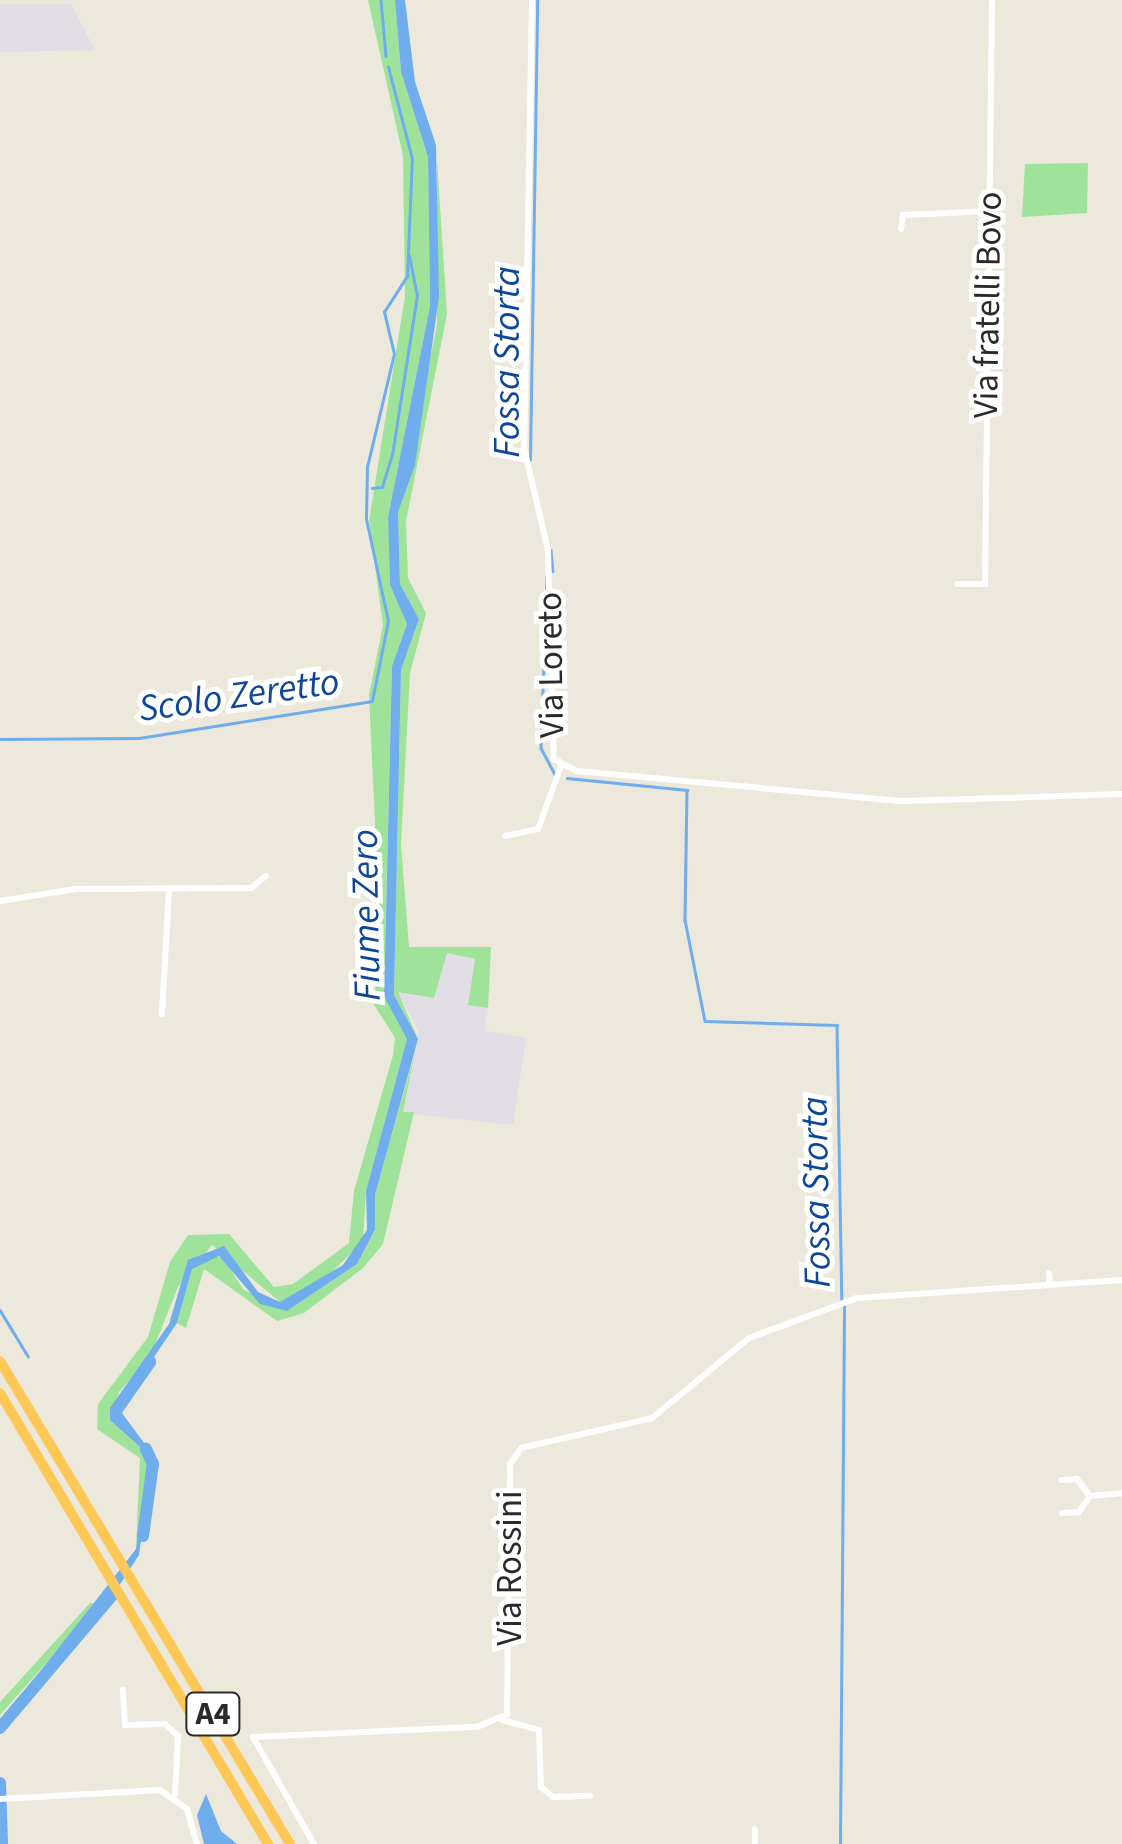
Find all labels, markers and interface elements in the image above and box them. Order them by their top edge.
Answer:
street label: Via fratelli Bovo [965,191,1011,419]
water label: Fossa Storta [485,266,531,458]
street label: Via Loreto [529,592,573,738]
water label: Scolo Zeretto [136,659,342,733]
water label: Fiume Zero [343,829,391,1001]
water label: Fossa Storta [793,1096,841,1288]
street label: Via Rossini [489,1490,531,1646]
road number: A4 [183,1687,243,1741]

